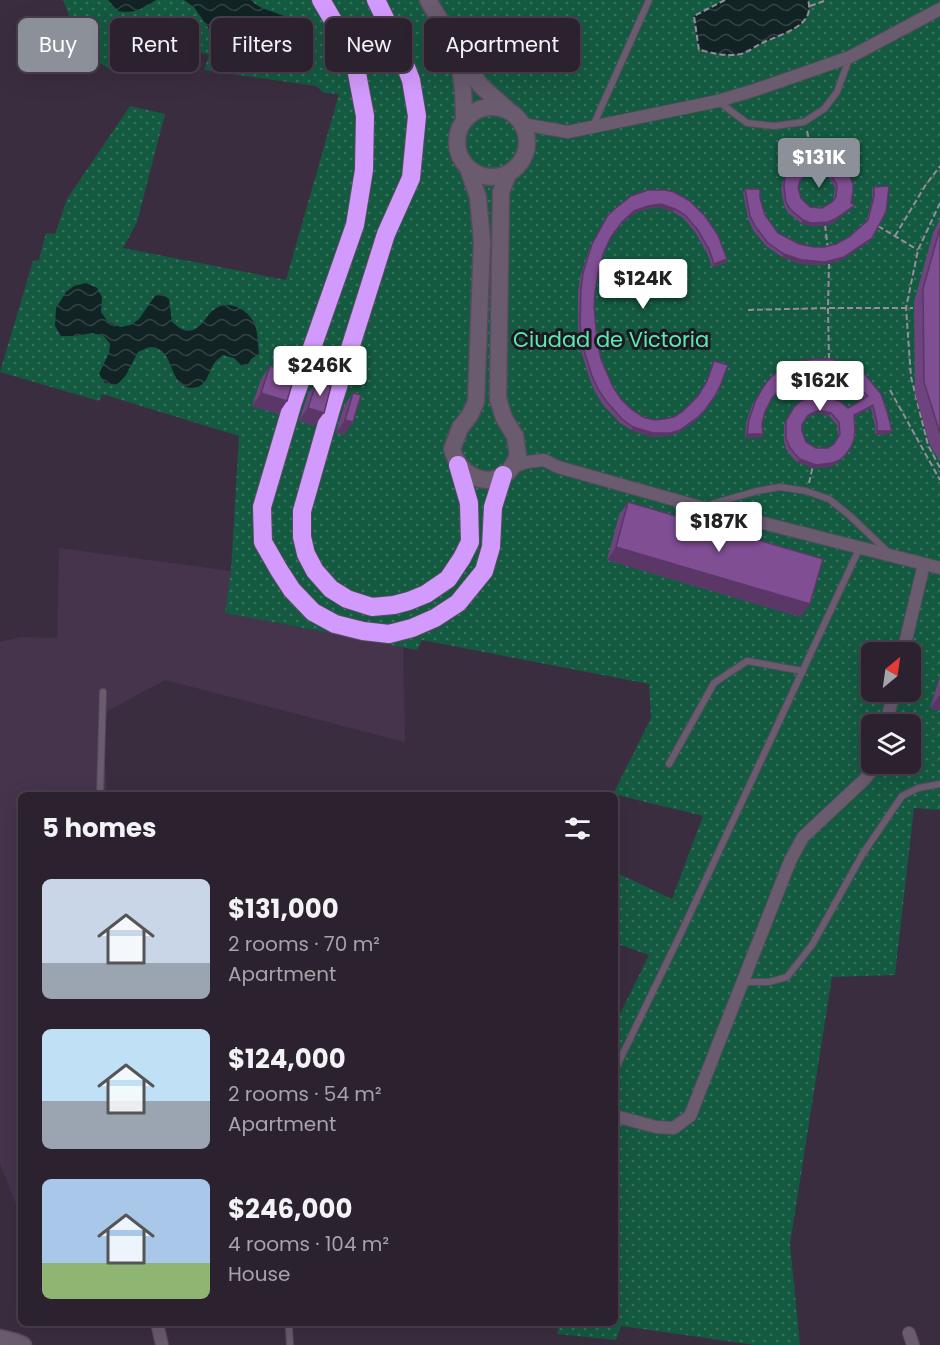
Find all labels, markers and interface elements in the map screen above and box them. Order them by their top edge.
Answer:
chip: Buy [18,18,98,72]
chip: Rent [110,18,199,72]
chip: Filters [211,18,313,72]
chip: New [325,18,412,72]
chip: Apartment [424,18,580,72]
pin: $131K [777,138,861,189]
text: $131K [792,143,846,171]
pin: $124K [601,259,685,310]
text: $124K [613,264,673,292]
park label: Ciudad de Victoria [513,325,709,354]
pin: $246K [278,346,362,397]
text: $246K [288,351,352,379]
pin: $162K [778,361,862,412]
text: $162K [791,366,849,394]
pin: $187K [677,502,761,553]
text: $187K [690,507,748,535]
north arrow [861,642,921,702]
map controls [861,642,921,774]
button: layers [861,714,921,774]
text: 5 homes [42,810,157,846]
icon: filters [561,812,594,845]
text: $131,000 [228,891,339,927]
icon: home [90,903,162,975]
text: 2 rooms · 70 m² [228,930,380,958]
text: Apartment [228,960,336,988]
text: $124,000 [228,1041,346,1077]
icon: home [90,1053,162,1125]
text: 2 rooms · 54 m² [228,1080,382,1108]
text: Apartment [228,1110,336,1138]
text: $246,000 [228,1191,352,1227]
icon: home [90,1203,162,1275]
text: 4 rooms · 104 m² [228,1230,389,1258]
text: House [228,1260,290,1288]

